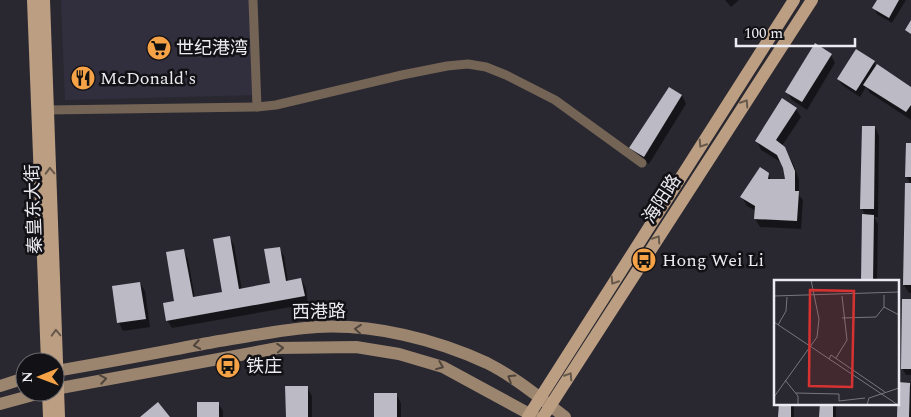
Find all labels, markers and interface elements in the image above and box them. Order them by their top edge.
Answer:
scale bar [736,15,855,47]
text: 100 m [744,22,783,45]
supermarket icon: 世纪港湾 [146,35,172,61]
place label: 世纪港湾 [176,35,248,62]
restaurant icon: McDonald's [70,65,96,91]
place label: McDonald's [100,65,196,92]
one-way arrow [739,99,748,108]
one-way arrow [698,139,708,148]
street label: 秦皇东大街 [19,164,49,254]
one-way arrow [45,167,56,175]
street label: 海阳路 [636,169,688,229]
one-way arrow [651,236,660,245]
bus stop icon: Hong Wei Li [631,247,657,273]
place label: Hong Wei Li [662,247,764,274]
one-way arrow [611,275,620,285]
inset map [774,280,898,404]
street label: 西港路 [292,298,346,326]
one-way arrow [354,324,362,335]
one-way arrow [51,329,61,337]
one-way arrow [193,340,201,350]
one-way arrow [276,343,284,354]
north arrow [15,352,65,402]
bus stop icon: 铁庄 [215,353,241,379]
place label: 铁庄 [246,353,282,380]
one-way arrow [435,360,444,371]
text: N [17,371,38,383]
one-way arrow [563,372,572,382]
one-way arrow [98,374,107,385]
one-way arrow [507,375,516,385]

